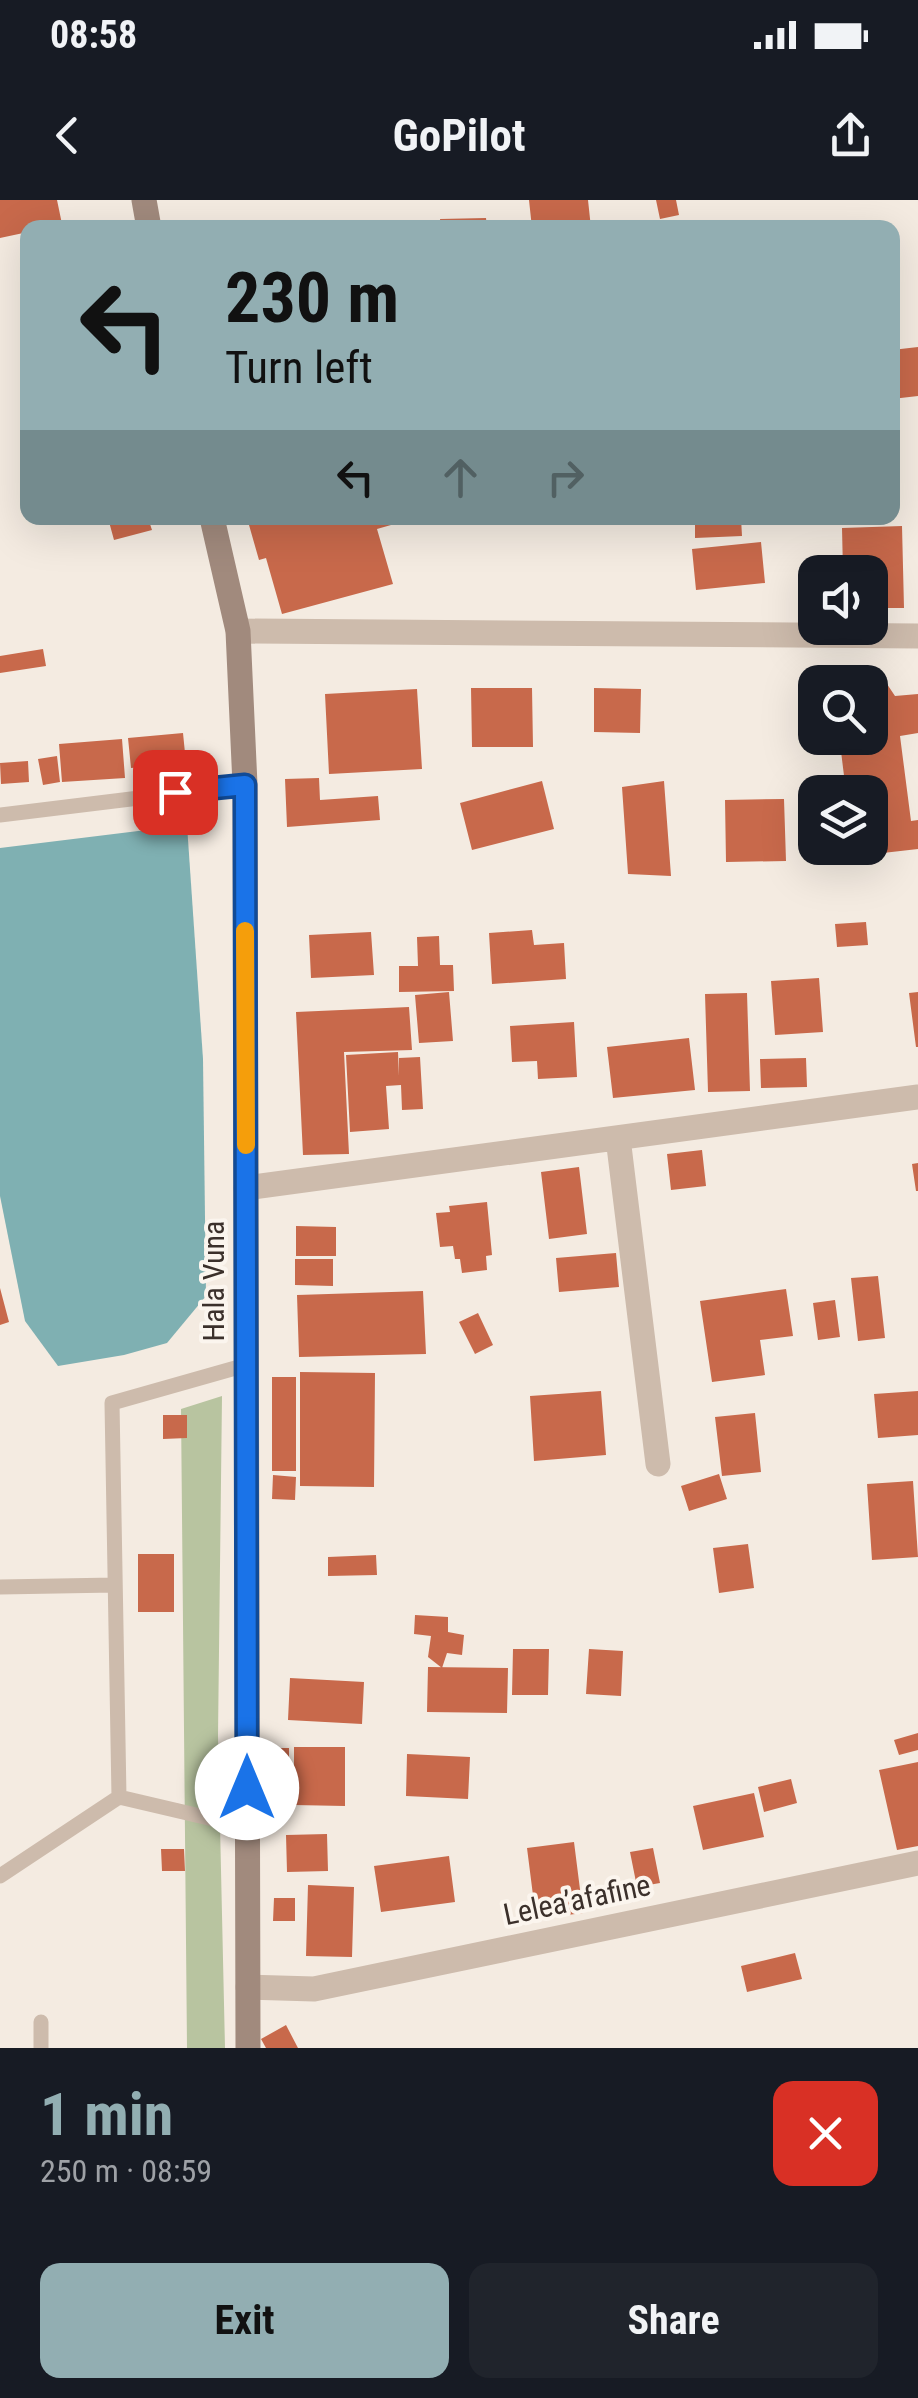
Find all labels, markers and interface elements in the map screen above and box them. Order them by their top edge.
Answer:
text: 08:58 [50,13,137,57]
icon: back [40,108,95,163]
icon: share [823,108,878,163]
text: GoPilot [392,109,526,162]
text: 230 m [225,257,399,339]
icon: left [60,260,190,390]
text: Turn left [225,341,373,394]
icon: left [328,450,383,505]
icon: ahead [433,450,488,505]
icon: right [538,450,593,505]
map controls [798,555,888,865]
button: sound [798,555,888,645]
button: search [798,665,888,755]
pin [133,750,218,835]
icon: arrive [148,765,203,820]
button: layers [798,775,888,865]
street label: Hala Vuna [196,1221,231,1341]
position arrow [195,1736,299,1840]
street label: Lelea’afafine [500,1867,654,1932]
text: 1 min [40,2079,173,2150]
button: close [773,2081,878,2186]
text: 250 m · 08:59 [40,2152,212,2190]
button: Exit [40,2263,449,2378]
button: Share [469,2263,878,2378]

